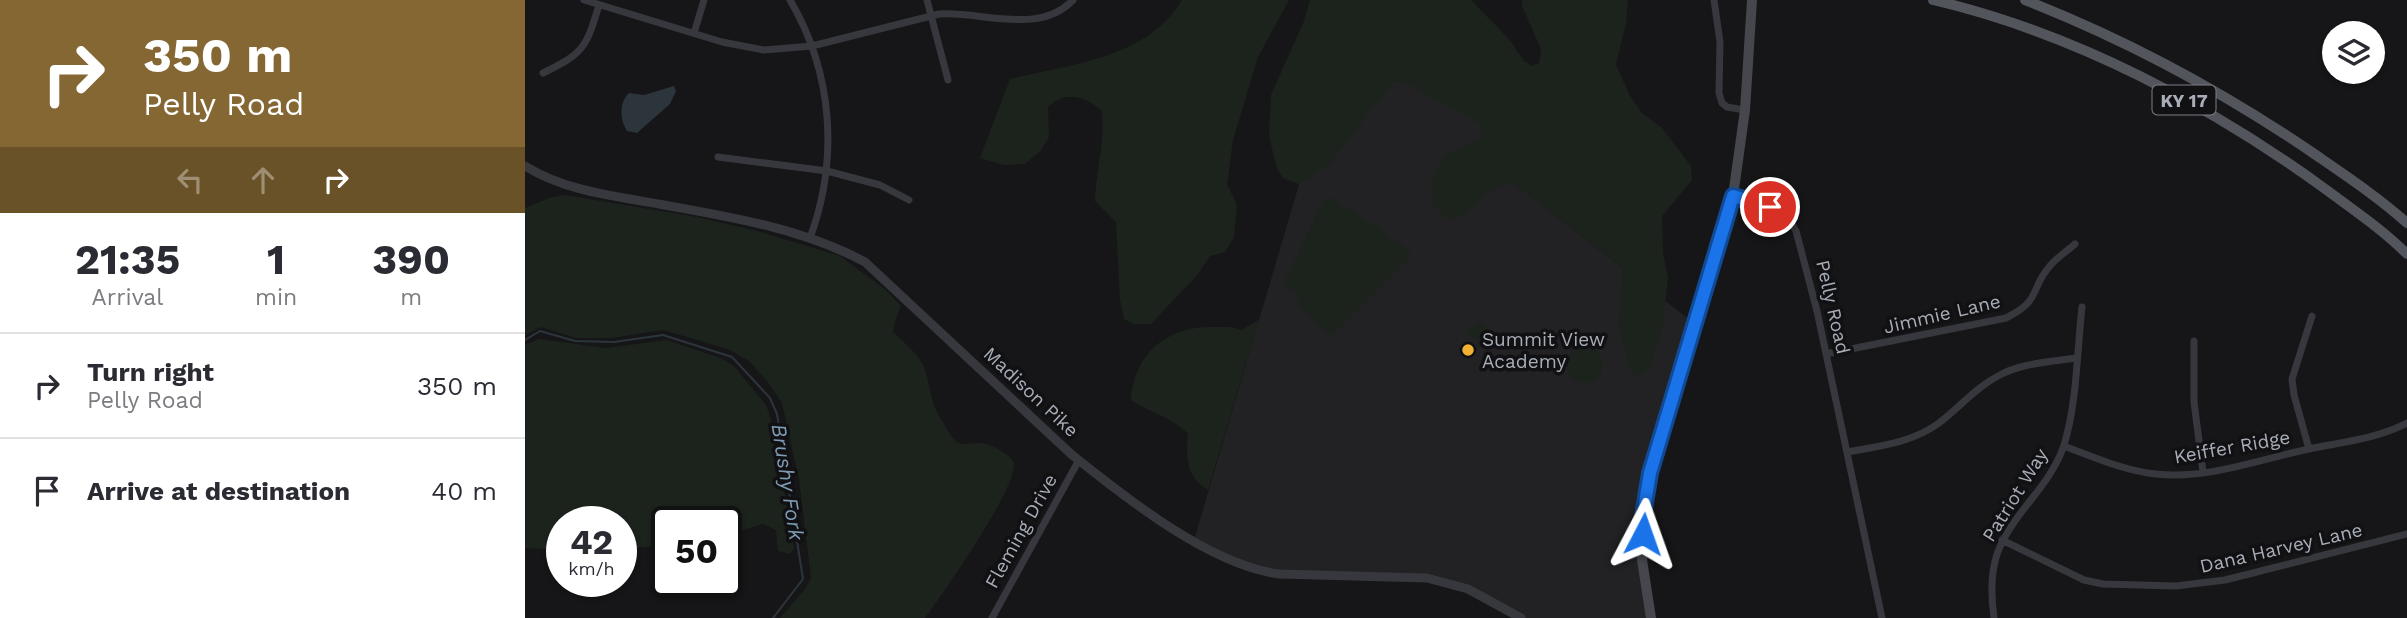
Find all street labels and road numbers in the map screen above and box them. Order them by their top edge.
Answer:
road number: KY 17 [2153,86,2215,114]
street label: Pelly Road [1811,258,1855,356]
street label: Jimmie Lane [1881,289,2003,339]
street label: Madison Pike [979,342,1083,442]
street label: Keiffer Ridge [2172,425,2292,469]
street label: Patriot Way [1977,444,2053,546]
street label: Fleming Drive [980,470,1062,592]
street label: Dana Harvey Lane [2197,518,2365,578]

